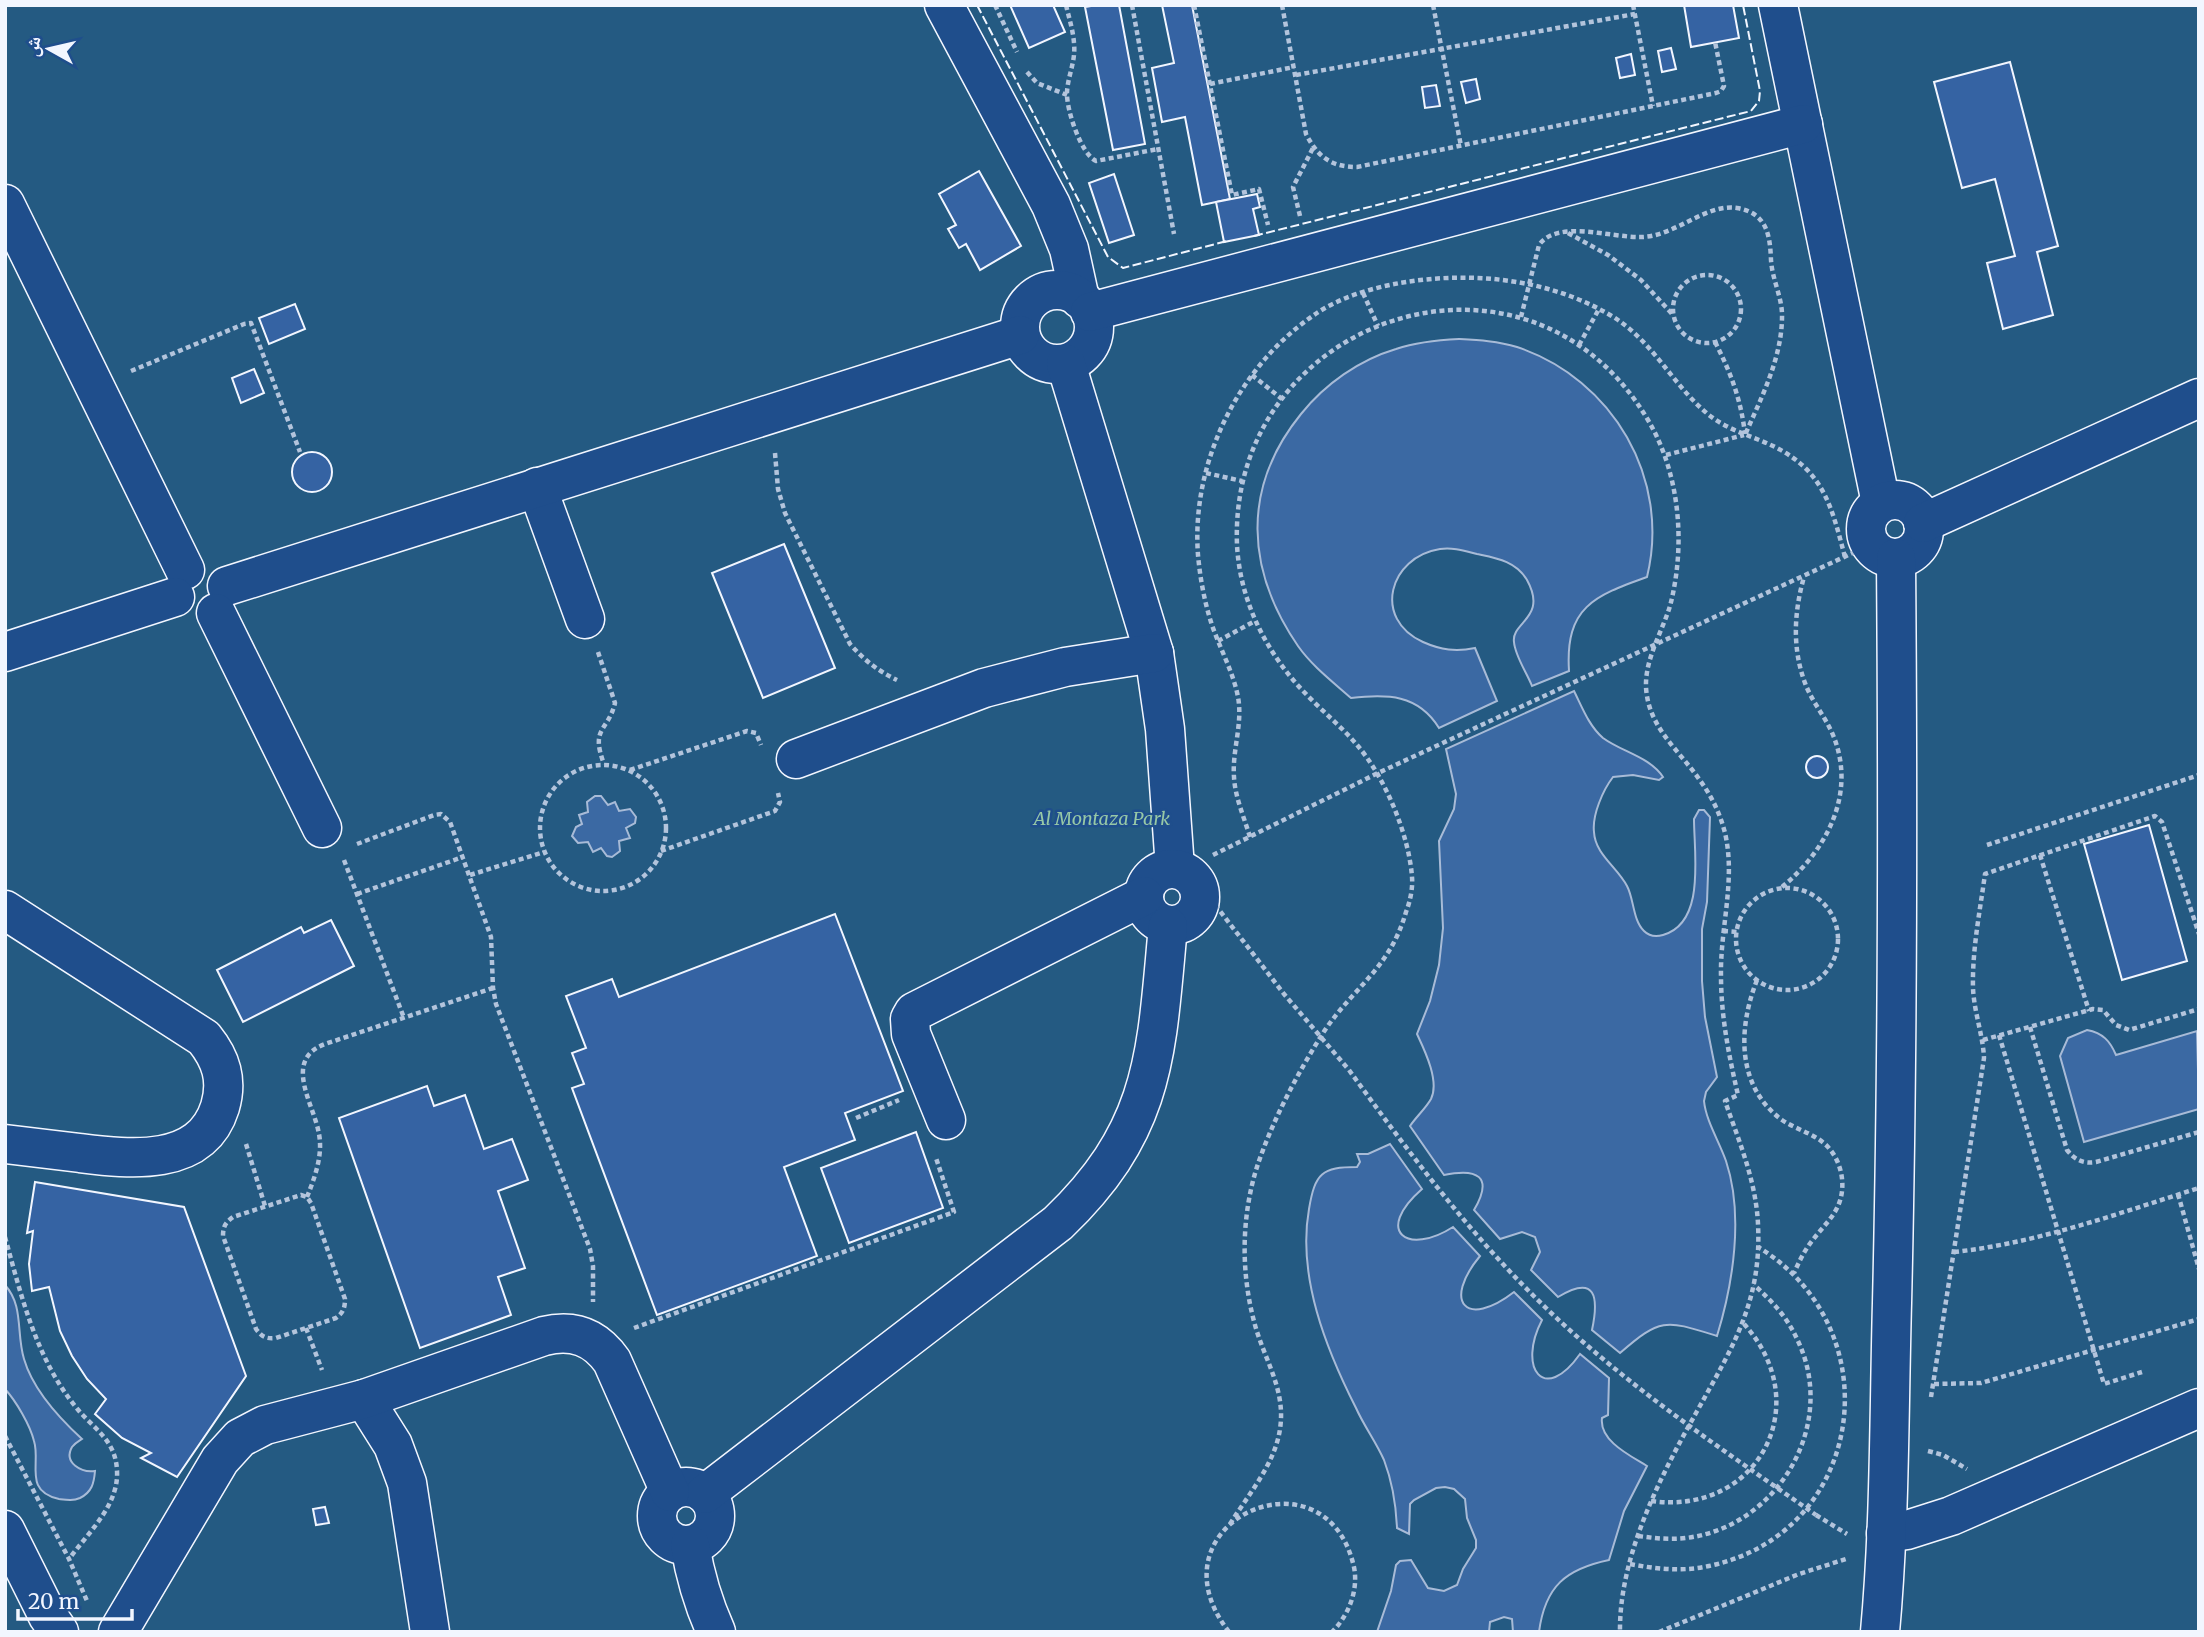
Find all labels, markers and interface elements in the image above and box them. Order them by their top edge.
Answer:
north arrow [14,14,84,84]
text: ش [19,35,45,58]
park label: Al Montaza Park [1032,807,1170,830]
scale bar [18,1578,131,1622]
text: 20 m [28,1588,80,1615]

